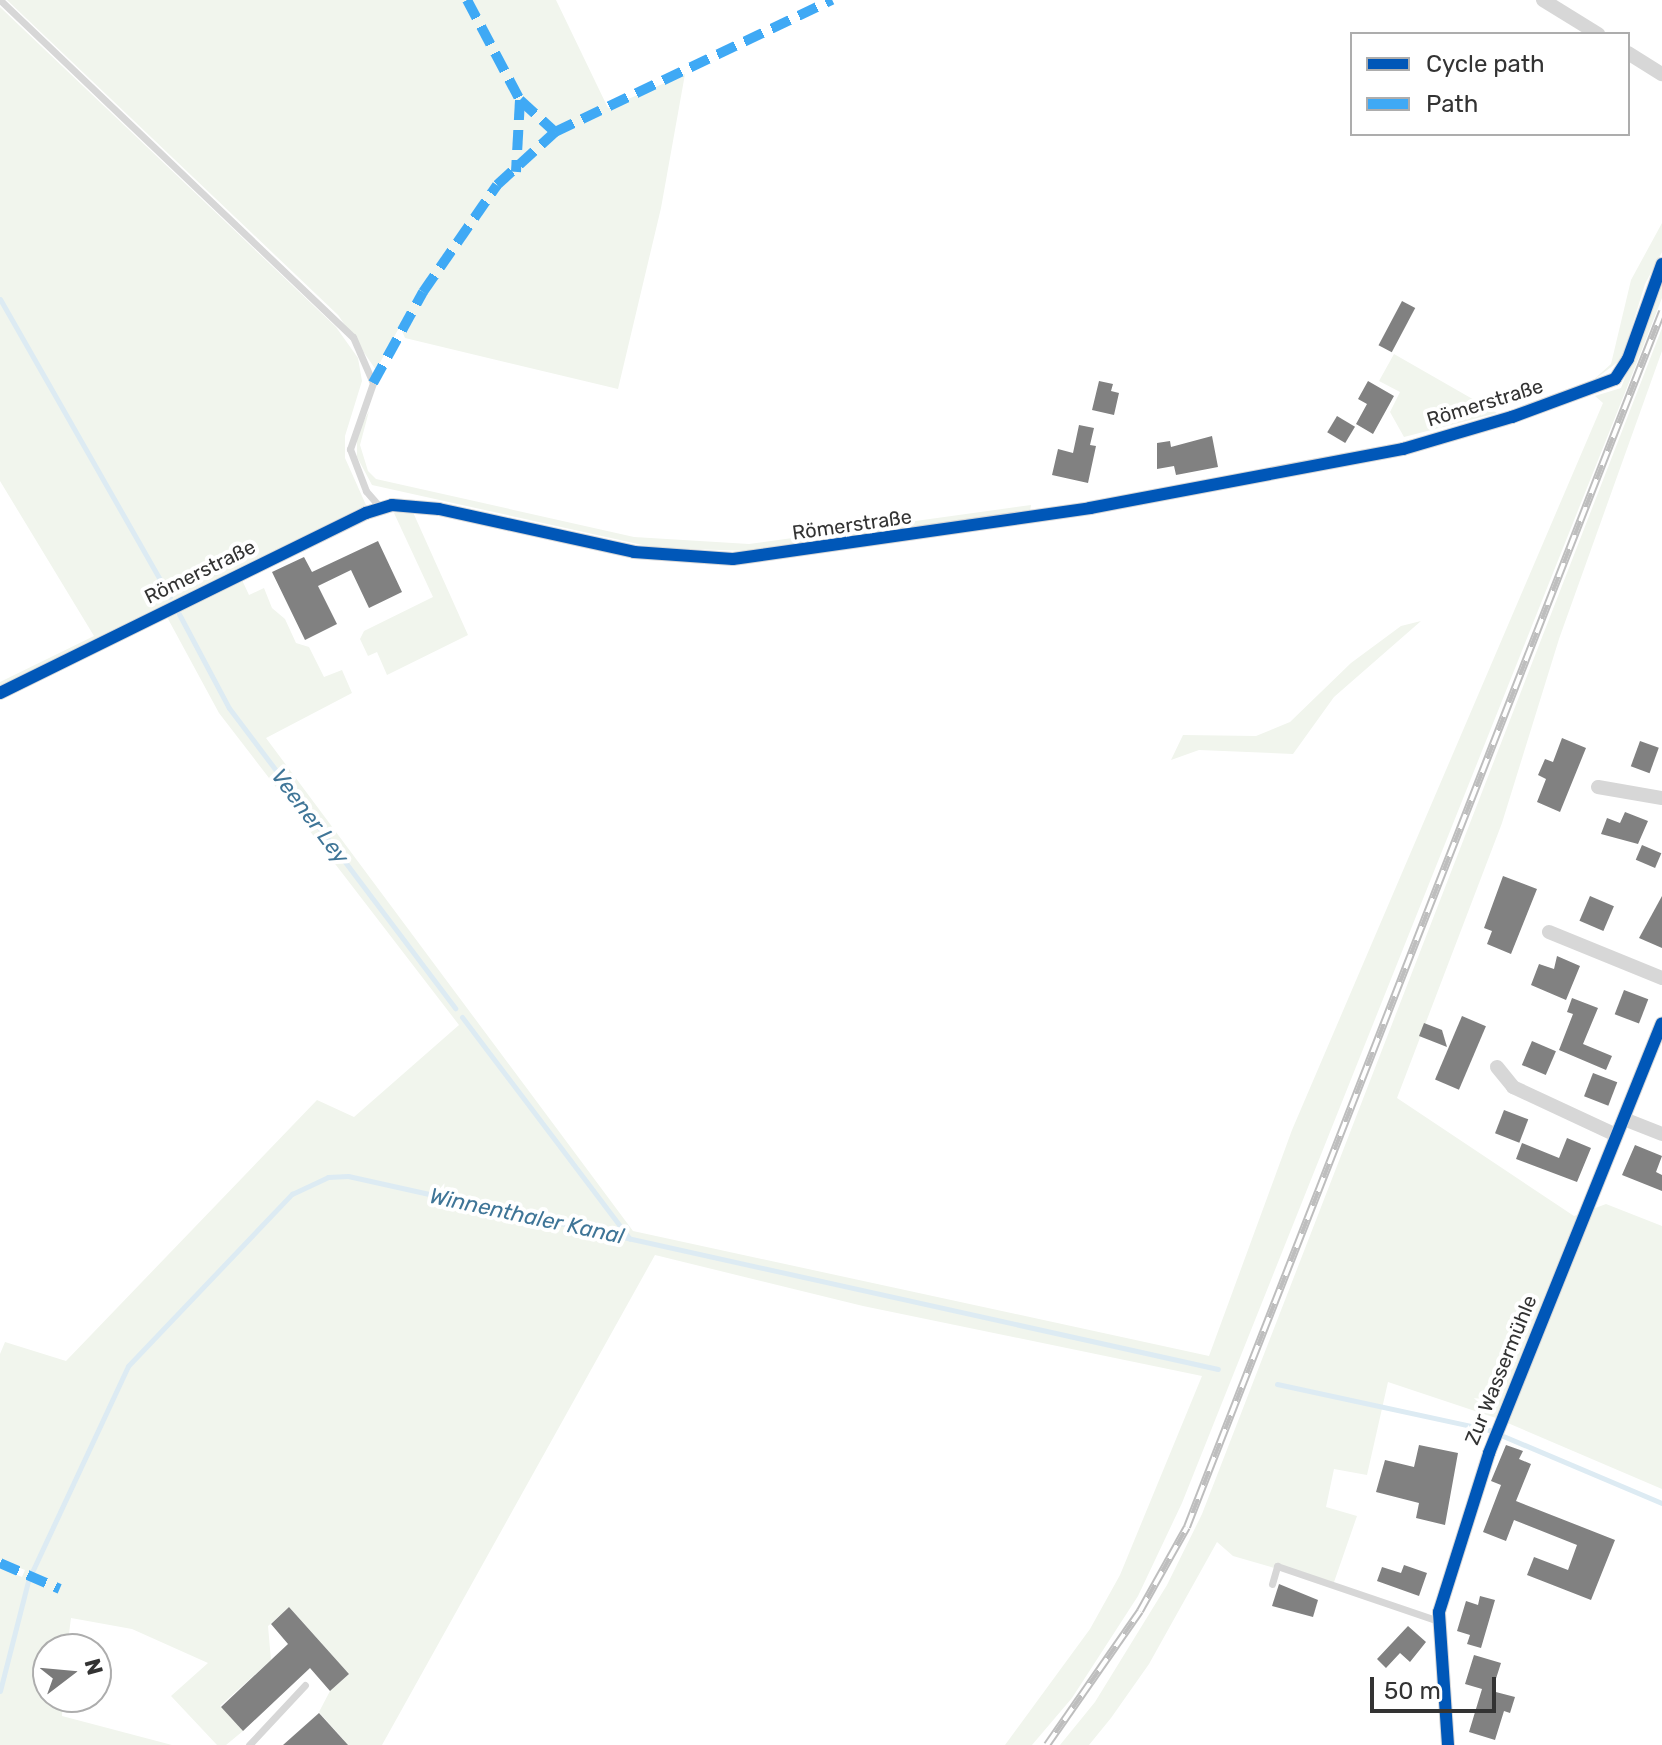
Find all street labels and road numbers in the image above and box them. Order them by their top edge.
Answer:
street label: Römerstraße [1424,374,1546,432]
street label: Römerstraße [791,505,913,545]
street label: Römerstraße [141,535,259,609]
street label: Zur Wassermühle [1460,1291,1542,1449]

